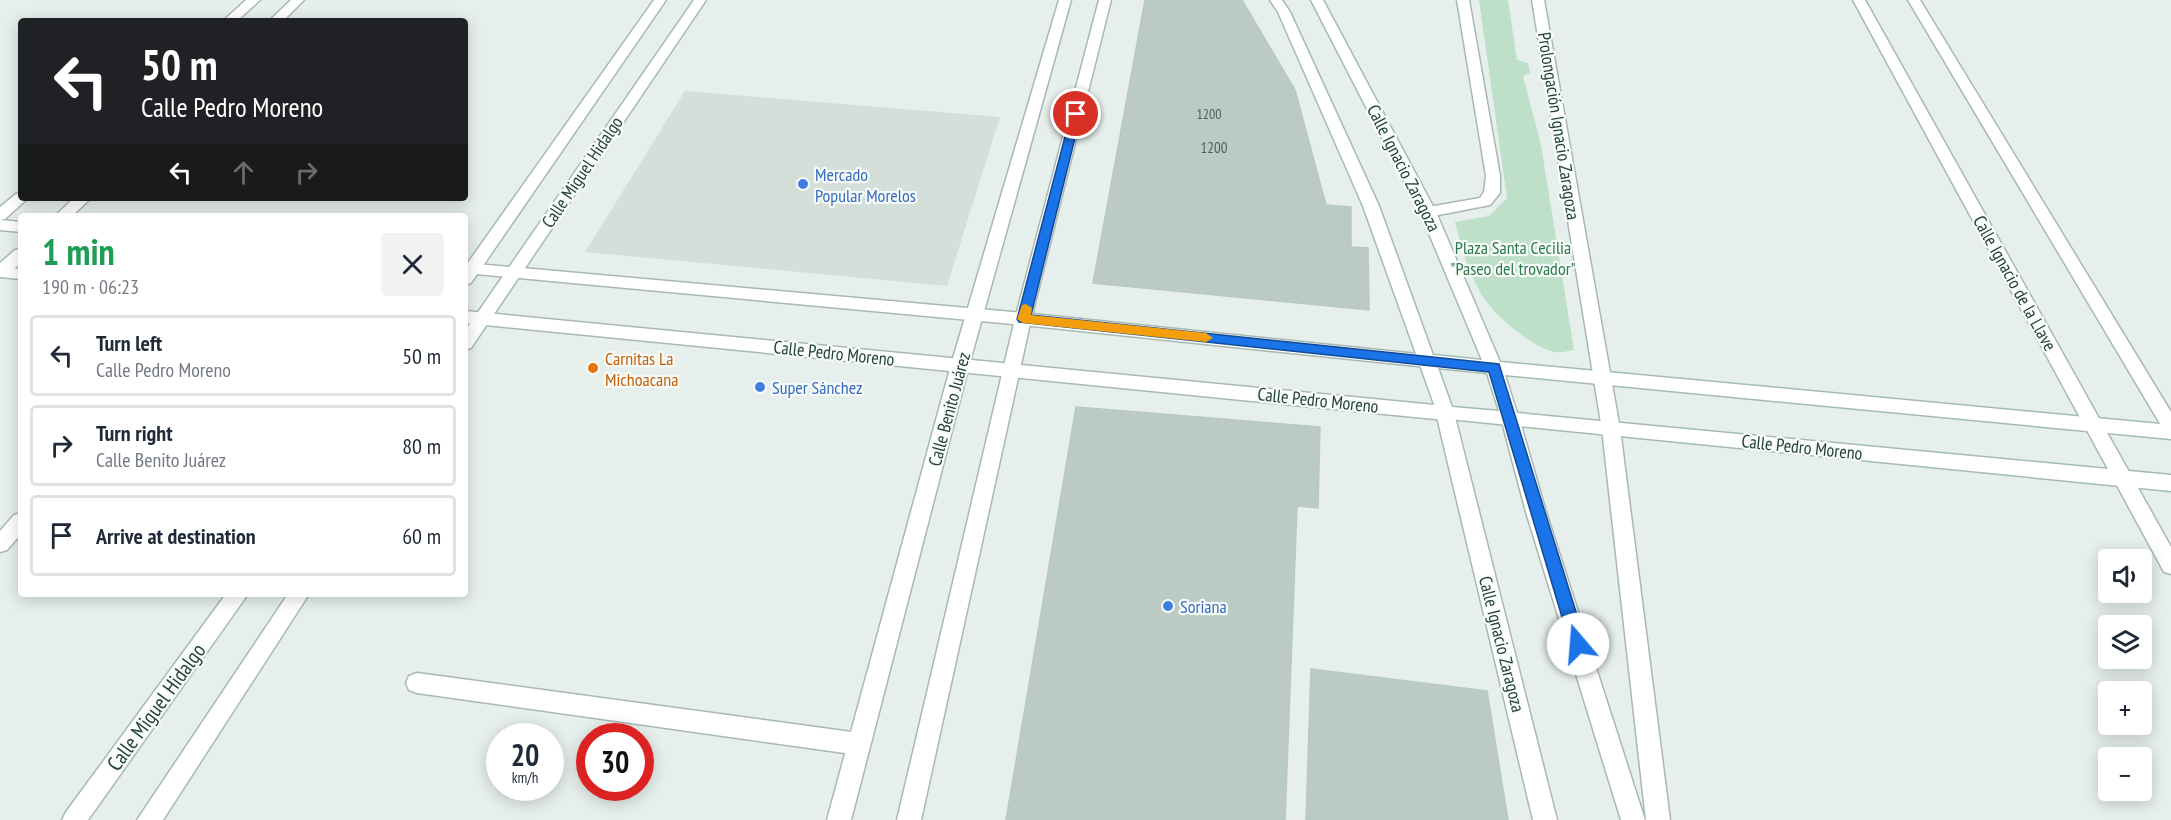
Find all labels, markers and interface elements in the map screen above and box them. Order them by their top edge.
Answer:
street label: Prolongación Ignacio Zaragoza [1533,31,1585,221]
text: 50 m [141,37,218,92]
icon: left [42,42,120,120]
pin [1050,88,1101,139]
text: Calle Pedro Moreno [141,90,323,124]
icon: arrive [1059,97,1092,130]
street label: Calle Ignacio Zaragoza [1362,101,1446,235]
house number: 1200 [1196,105,1222,123]
street label: Calle Miguel Hidalgo [536,112,628,232]
house number: 1200 [1200,138,1228,157]
icon: left [164,156,197,189]
icon: ahead [227,156,260,189]
icon: right [290,156,323,189]
place label: Mercado Popular Morelos [815,163,916,207]
marker: Mercado Popular Morelos [796,177,810,191]
street label: Calle Ignacio de la Llave [1968,211,2062,355]
text: 1 min [42,228,115,275]
button: close [381,233,444,296]
park label: Plaza Santa Cecilia "Paseo del trovador" [1450,236,1576,280]
text: 190 m · 06:23 [42,274,139,300]
text: Turn left [96,329,162,357]
street label: Calle Pedro Moreno [772,335,896,371]
icon: left [45,339,78,372]
text: 50 m [402,342,441,370]
place label: Carnitas La Michoacana [605,347,678,391]
street label: Calle Benito Juárez [923,350,975,468]
text: Calle Pedro Moreno [96,357,231,383]
marker: Carnitas La Michoacana [586,361,600,375]
place label: Super Sánchez [772,376,862,399]
marker: Super Sánchez [753,380,767,394]
street label: Calle Pedro Moreno [1256,382,1380,418]
text: Turn right [96,419,173,447]
icon: right [45,429,78,462]
street label: Calle Pedro Moreno [1740,429,1864,465]
text: 80 m [402,432,441,460]
text: Calle Benito Juárez [96,447,226,473]
icon: arrive [45,519,78,552]
text: Arrive at destination [96,522,256,550]
text: 60 m [402,522,441,550]
map controls [2098,549,2152,801]
button: sound [2098,549,2152,603]
street label: Calle Ignacio Zaragoza [1474,574,1530,714]
place label: Soriana [1180,595,1227,618]
marker: Soriana [1161,599,1175,613]
position arrow [1546,612,1610,676]
button: layers [2098,615,2152,669]
street label: Calle Miguel Hidalgo [101,638,211,776]
button: + [2098,681,2152,735]
speed limit sign: 30 [576,723,654,801]
text: 20 [511,735,539,774]
button: − [2098,747,2152,801]
text: km/h [512,768,538,787]

